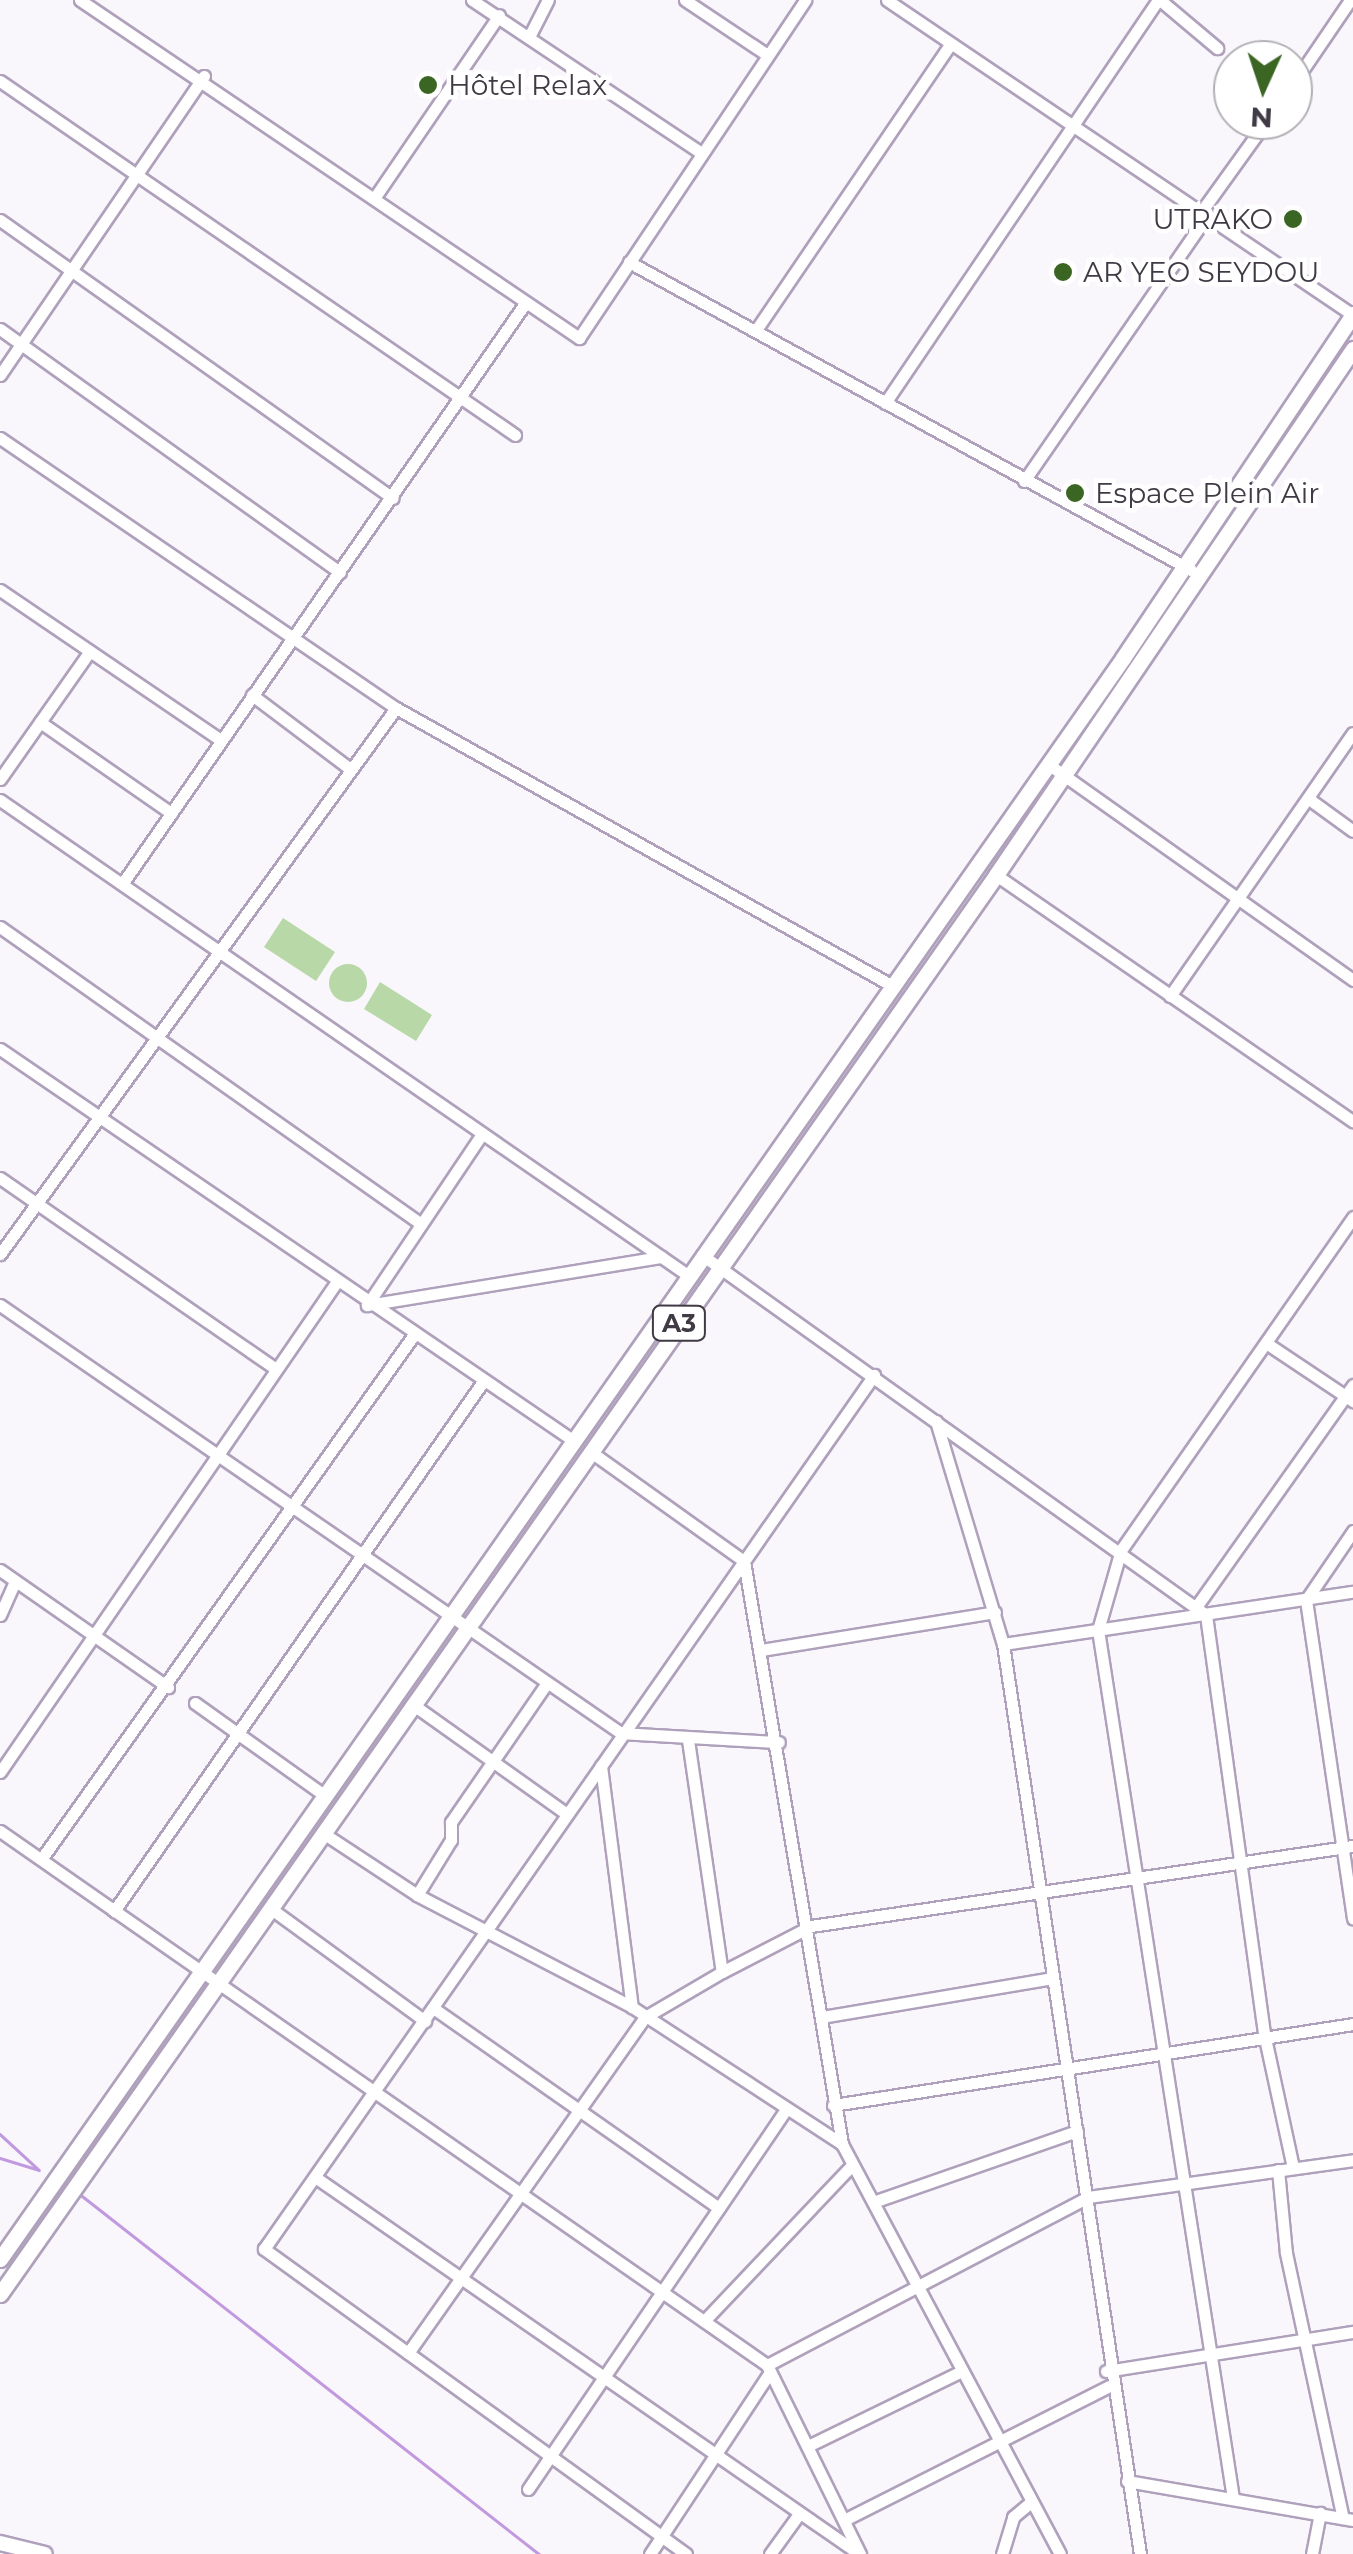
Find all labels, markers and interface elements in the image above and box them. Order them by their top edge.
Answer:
north arrow [1213,40,1313,140]
place label: Hôtel Relax [448,68,607,102]
marker: Hôtel Relax [417,74,439,96]
text: N [1249,100,1274,136]
place label: UTRAKO [1153,202,1273,236]
marker: UTRAKO [1282,208,1304,230]
place label: AR YEO SEYDOU [1083,255,1319,289]
marker: AR YEO SEYDOU [1052,261,1074,283]
place label: Espace Plein Air [1095,476,1320,510]
marker: Espace Plein Air [1064,482,1086,504]
road number: A3 [652,1303,706,1343]

